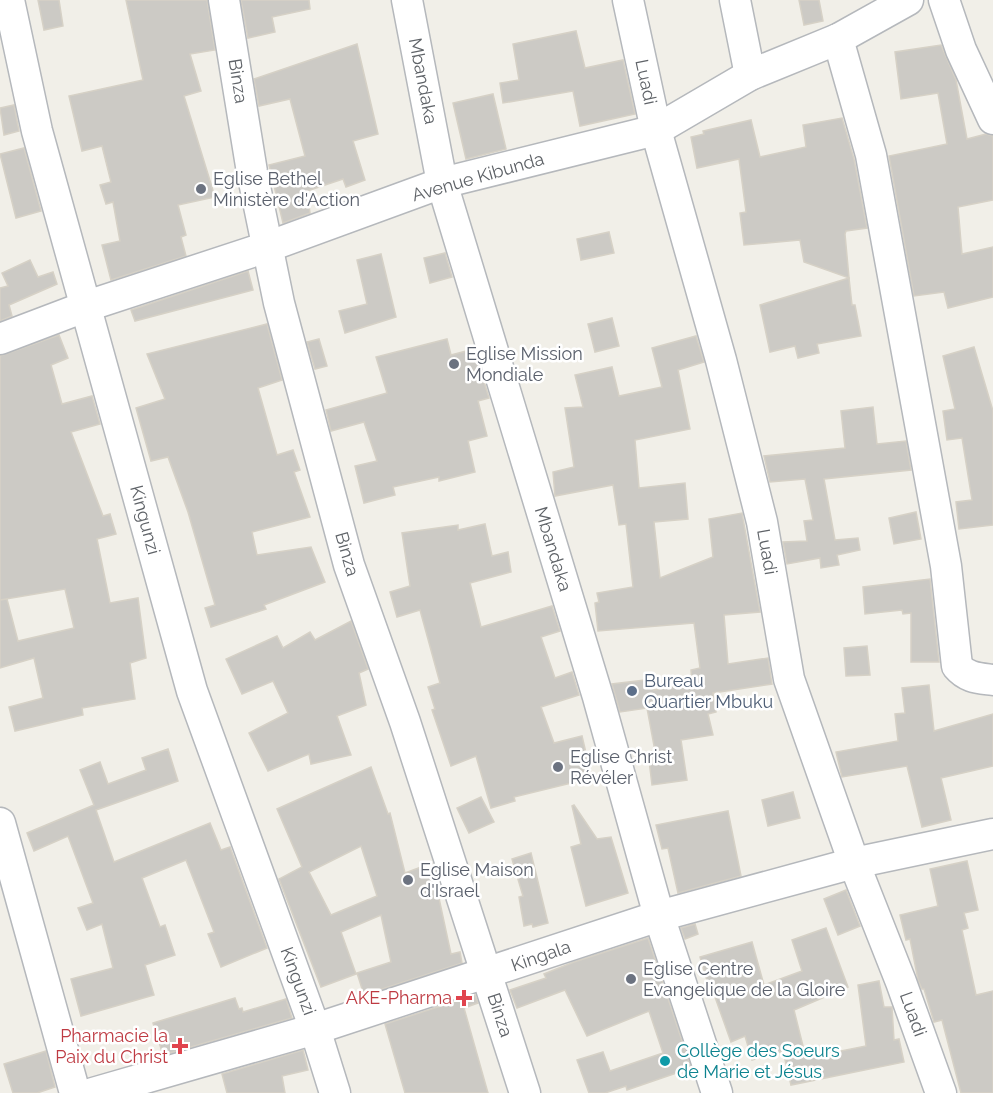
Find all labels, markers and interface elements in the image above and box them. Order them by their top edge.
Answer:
street label: Mbandaka [405,36,442,126]
street label: Binza [225,57,252,105]
street label: Luadi [631,57,662,107]
street label: Avenue Kibunda [409,148,546,205]
place label: Eglise Bethel Ministère d'Action [213,168,360,210]
marker: Eglise Bethel Ministère d'Action [194,182,208,196]
place label: Eglise Mission Mondiale [466,343,583,385]
marker: Eglise Mission Mondiale [447,357,461,371]
street label: Kingunzi [126,483,165,557]
street label: Mbandaka [531,504,576,594]
street label: Luadi [753,527,782,576]
street label: Binza [331,529,364,578]
place label: Bureau Quartier Mbuku [644,670,773,712]
marker: Bureau Quartier Mbuku [625,684,639,698]
place label: Eglise Christ Révéler [570,746,672,788]
marker: Eglise Christ Révéler [551,760,565,774]
place label: Eglise Maison d'Israel [420,859,534,901]
marker: Eglise Maison d'Israel [401,873,415,887]
street label: Kingala [508,936,573,975]
street label: Kingunzi [276,944,320,1018]
place label: Eglise Centre Evangelique de la Gloire [643,958,846,1000]
marker: Eglise Centre Evangelique de la Gloire [624,972,638,986]
place label: AKE-Pharma [346,987,452,1008]
street label: Luadi [896,989,931,1039]
street label: Binza [484,990,517,1040]
marker: AKE-Pharma [457,991,471,1005]
place label: Pharmacie la Paix du Christ [55,1025,168,1067]
marker: Pharmacie la Paix du Christ [173,1039,187,1053]
place label: Collège des Soeurs de Marie et Jésus [677,1040,840,1082]
marker: Collège des Soeurs de Marie et Jésus [658,1054,672,1068]

